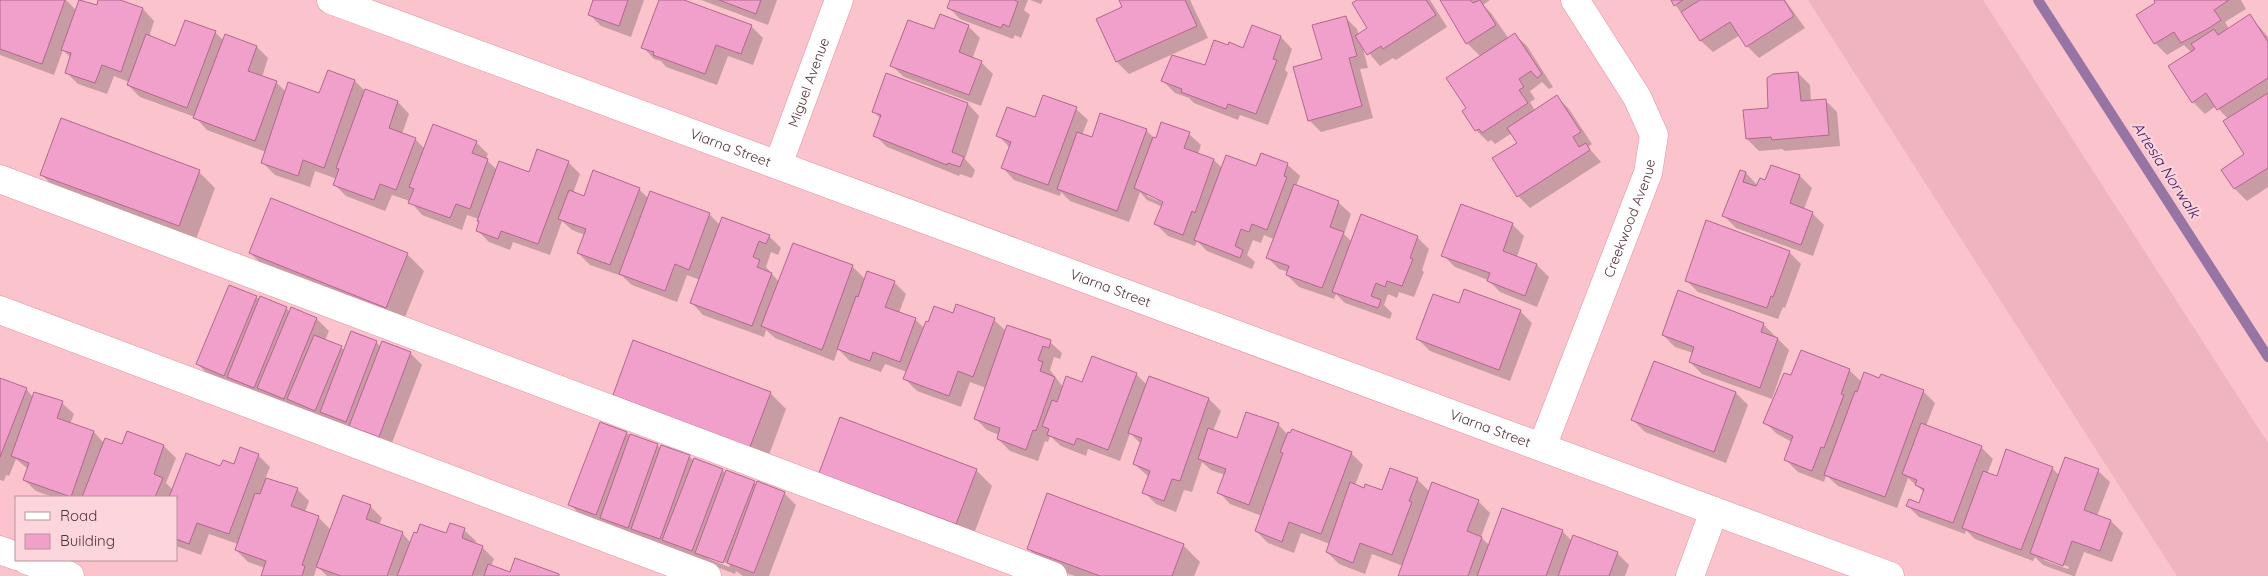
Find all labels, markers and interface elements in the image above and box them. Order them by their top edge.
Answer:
street label: Miguel Avenue [784,35,833,130]
water label: Artesia Norwalk [2128,118,2206,223]
street label: Viarna Street [688,124,774,171]
street label: Creekwood Avenue [1599,158,1659,280]
street label: Viarna Street [1068,265,1154,311]
street label: Viarna Street [1447,405,1534,452]
legend [15,496,178,561]
text: Road [60,506,97,525]
text: Building [60,531,115,550]

